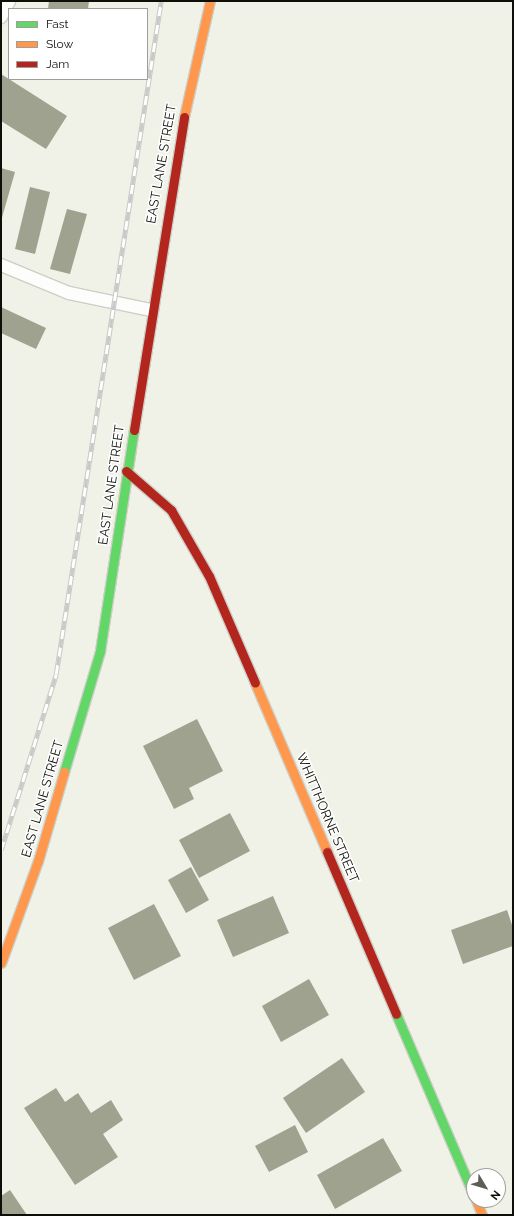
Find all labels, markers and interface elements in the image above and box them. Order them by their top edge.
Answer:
legend [8,8,148,80]
text: Fast [46,17,69,31]
text: Slow [46,37,73,51]
text: Jam [46,57,69,71]
street label: EAST LANE STREET [144,103,180,225]
street label: EAST LANE STREET [96,424,128,546]
street label: EAST LANE STREET [19,739,67,859]
street label: WHITTHORNE STREET [293,751,361,885]
north arrow [466,1168,506,1208]
text: N [487,1188,503,1202]

